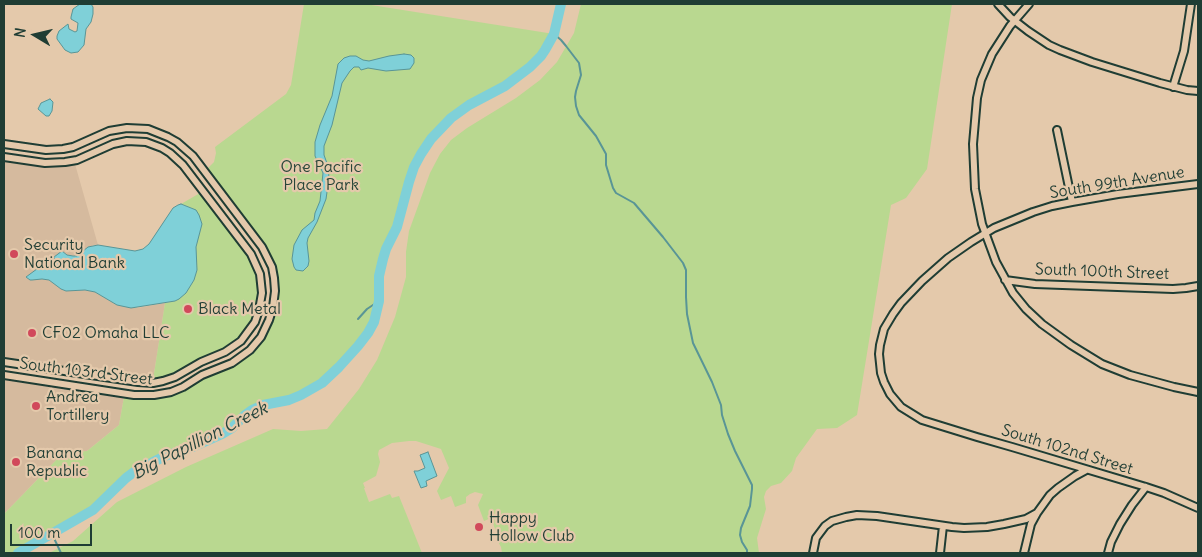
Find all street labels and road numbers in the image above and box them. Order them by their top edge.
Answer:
street label: South 99th Avenue [1048,163,1186,203]
street label: South 100th Street [1035,260,1169,284]
street label: South 103rd Street [18,354,154,390]
street label: South 102nd Street [999,421,1135,479]

